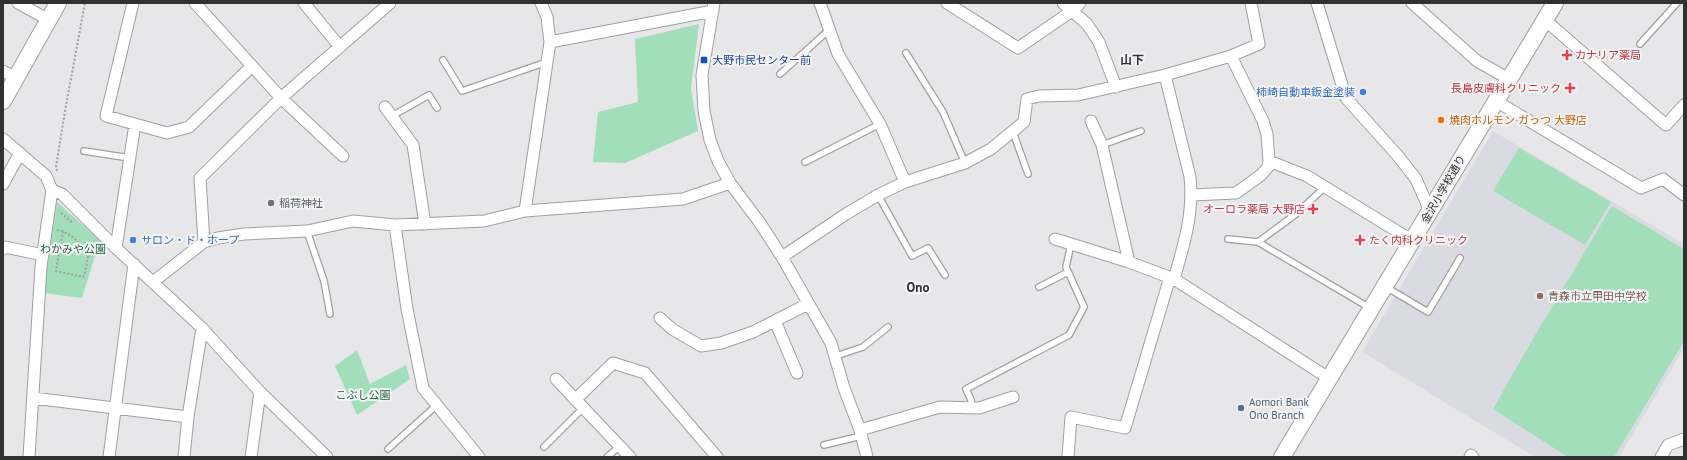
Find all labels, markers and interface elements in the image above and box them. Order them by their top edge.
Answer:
place label: カナリア薬局 [1575,48,1641,62]
marker: カナリア薬局 [1562,50,1572,60]
district label: 山下 [1120,52,1144,67]
place label: 大野市民センター前 [712,53,811,67]
marker: 大野市民センター前 [699,55,709,65]
place label: 長島皮膚科クリニック [1451,81,1561,95]
marker: 長島皮膚科クリニック [1564,82,1576,94]
place label: 柿崎自動車鈑金塗装 [1256,85,1355,99]
marker: 柿崎自動車鈑金塗装 [1358,87,1368,97]
place label: 焼肉ホルモン ガっつ 大野店 [1449,113,1587,127]
marker: 焼肉ホルモン ガっつ 大野店 [1436,115,1446,125]
street label: 金沢小学校通り [1418,152,1468,226]
place label: 稲荷神社 [279,196,323,210]
marker: 稲荷神社 [266,198,276,208]
place label: オーロラ薬局 大野店 [1203,202,1305,216]
marker: オーロラ薬局 大野店 [1308,204,1318,214]
place label: サロン・ド・ホープ [141,233,239,247]
place label: たく内科クリニック [1369,233,1468,247]
marker: たく内科クリニック [1354,234,1366,246]
marker: サロン・ド・ホープ [128,235,138,245]
park label: わかみや公園 [40,242,106,256]
district label: Ono [907,279,929,296]
place label: 青森市立甲田中学校 [1548,289,1647,303]
marker: 青森市立甲田中学校 [1535,291,1545,301]
park label: こぶし公園 [336,388,391,402]
place label: Aomori Bank Ono Branch [1249,395,1310,422]
marker: Aomori Bank Ono Branch [1236,403,1246,413]

